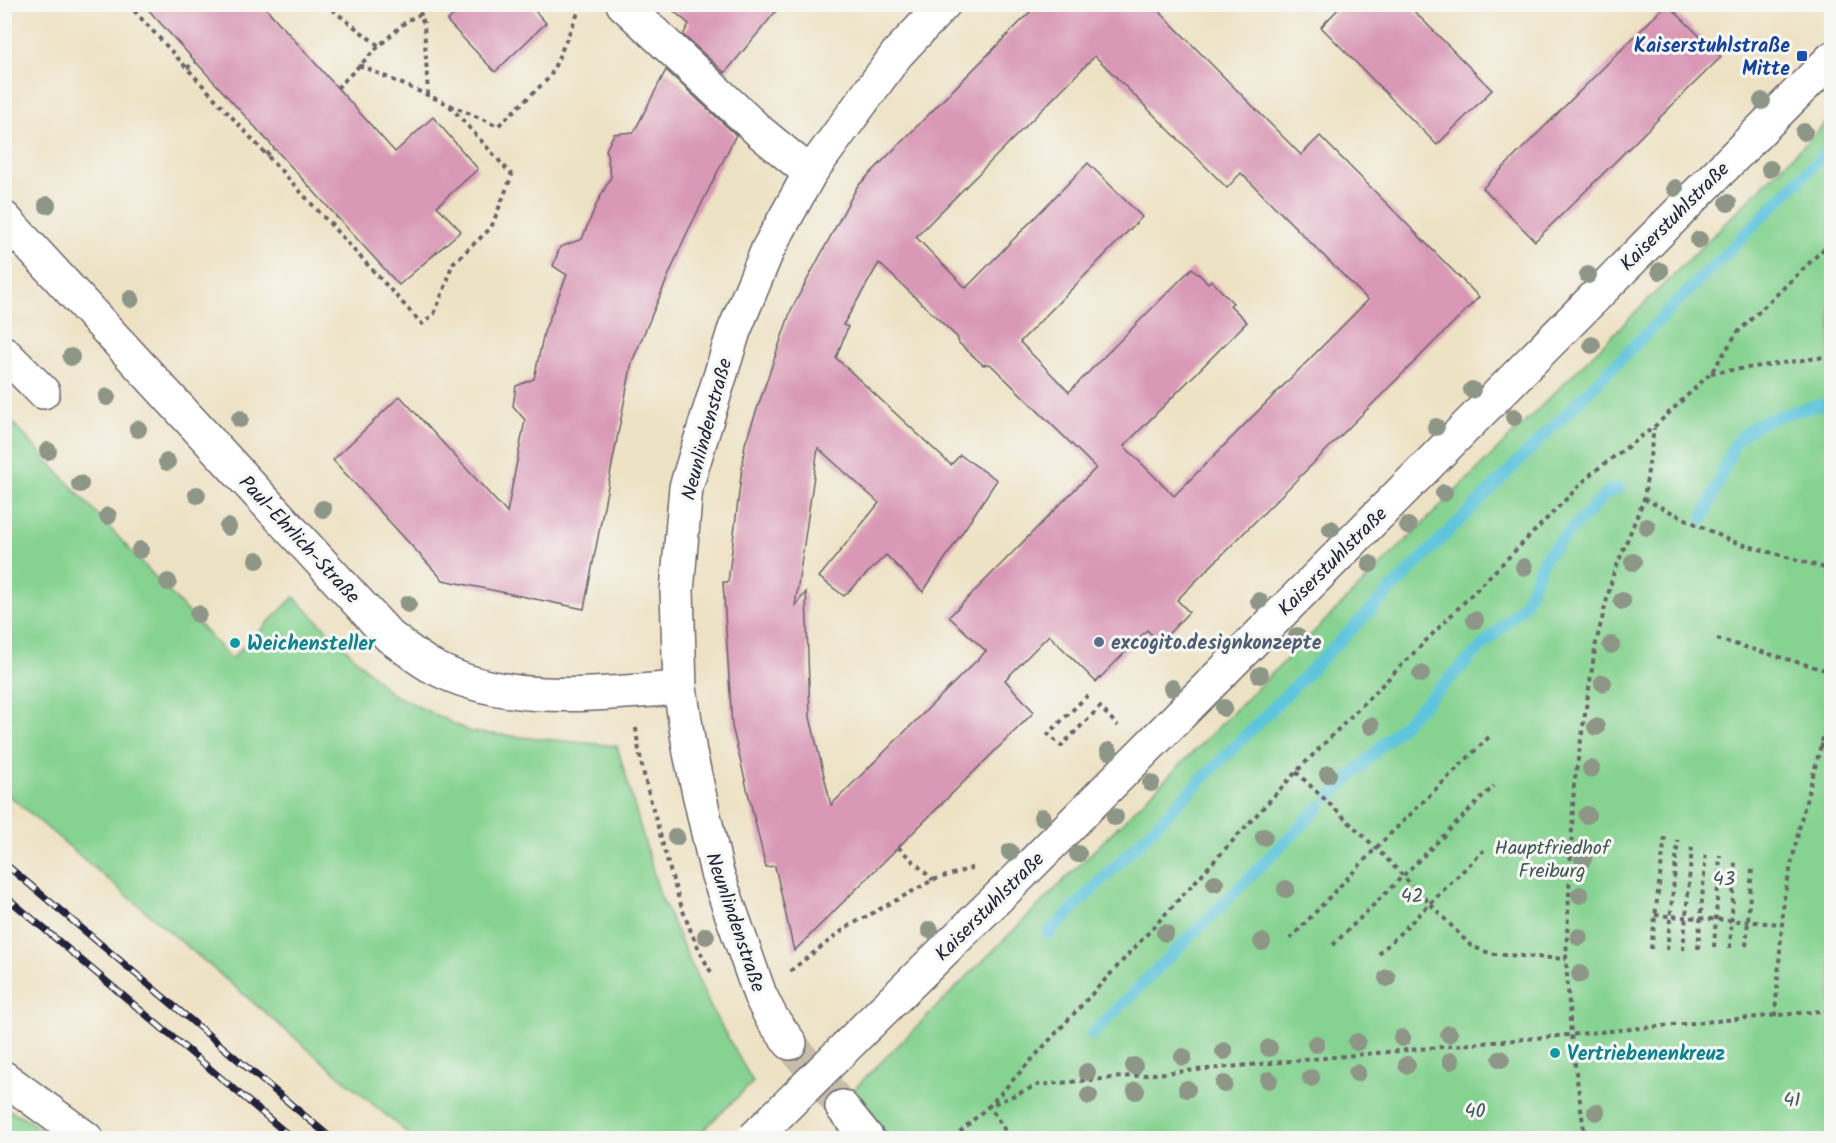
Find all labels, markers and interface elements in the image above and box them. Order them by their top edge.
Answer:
place label: Kaiserstuhlstraße Mitte [1634,31,1790,86]
marker: Kaiserstuhlstraße Mitte [1795,49,1809,63]
street label: Kaiserstuhlstraße [1613,155,1738,280]
street label: Neunlindenstraße [674,355,742,504]
street label: Paul-Ehrlich-Straße [230,469,367,612]
street label: Kaiserstuhlstraße [1271,500,1396,625]
place label: excogito.designkonzepte [1111,628,1322,660]
place label: Weichensteller [247,629,376,661]
marker: excogito.designkonzepte [1092,635,1106,649]
marker: Weichensteller [228,636,242,650]
park label: Hauptfriedhof Freiburg [1495,833,1612,888]
street label: Kaiserstuhlstraße [928,845,1053,970]
street label: Neunlindenstraße [695,849,773,997]
park label: 43 [1713,864,1735,896]
park label: 42 [1401,881,1423,913]
place label: Vertriebenenkreuz [1567,1039,1725,1071]
marker: Vertriebenenkreuz [1548,1046,1562,1060]
park label: 41 [1783,1085,1801,1117]
park label: 40 [1464,1096,1486,1128]

